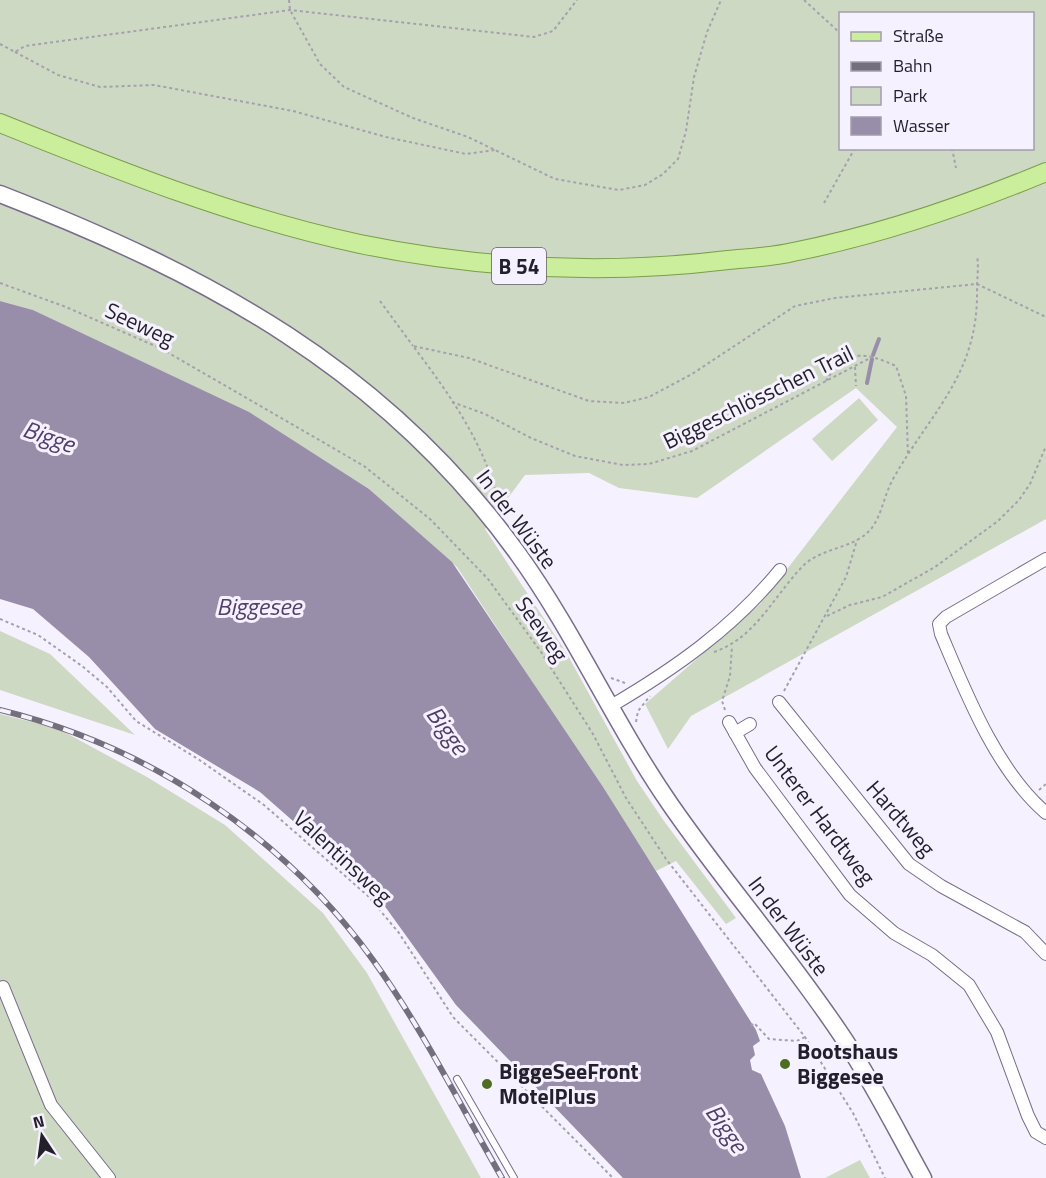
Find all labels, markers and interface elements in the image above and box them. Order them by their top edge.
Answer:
legend [839,12,1034,150]
text: Straße [893,22,944,49]
text: Bahn [893,52,932,79]
text: Park [893,82,928,109]
text: Wasser [893,112,950,139]
road number: B 54 [492,248,546,284]
street label: Seeweg [100,293,180,355]
street label: Biggeschlösschen Trail [657,336,859,458]
water label: Bigge [18,410,81,462]
street label: In der Wüste [468,462,566,576]
water label: Biggesee [217,588,303,624]
street label: Seeweg [507,589,577,669]
water label: Bigge [418,698,479,763]
street label: Unterer Hardtweg [756,738,884,892]
street label: Hardtweg [858,772,944,864]
street label: Valentinsweg [286,802,400,912]
street label: In der Wüste [740,869,838,983]
place label: Bootshaus Biggesee [797,1034,898,1093]
place label: BiggeSeeFront MotelPlus [499,1054,639,1113]
marker: Bootshaus Biggesee [778,1057,792,1071]
marker: BiggeSeeFront MotelPlus [480,1077,494,1091]
water label: Bigge [697,1096,758,1161]
north arrow [12,1106,72,1166]
text: N [31,1108,47,1134]

